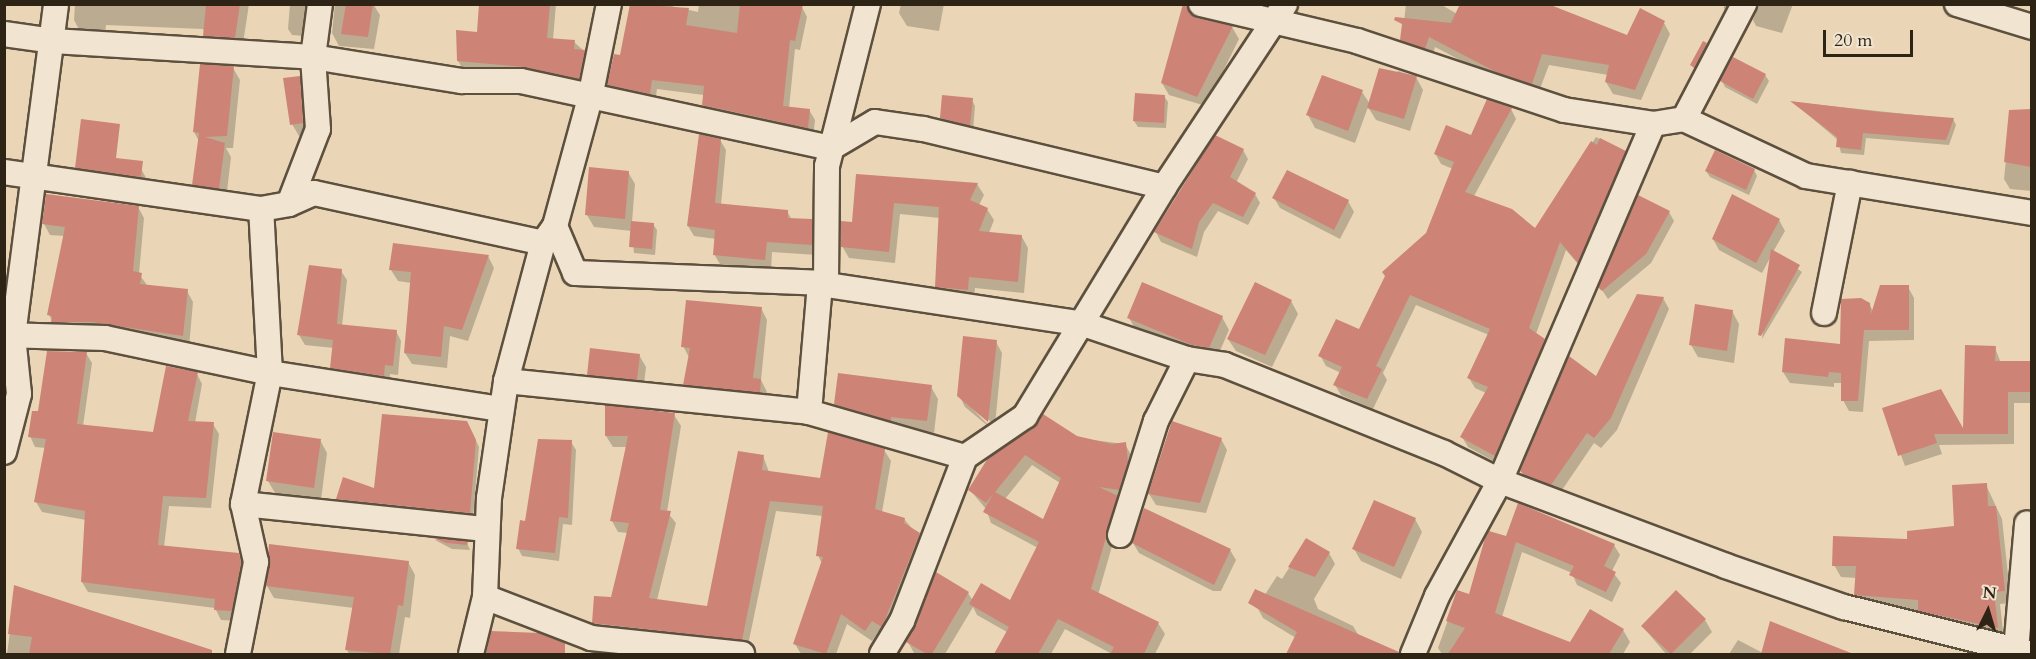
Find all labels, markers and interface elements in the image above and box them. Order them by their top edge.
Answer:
scale bar [1826,18,1916,56]
text: 20 m [1834,28,1873,53]
north arrow [1958,581,2018,641]
text: N [1982,582,1997,605]

